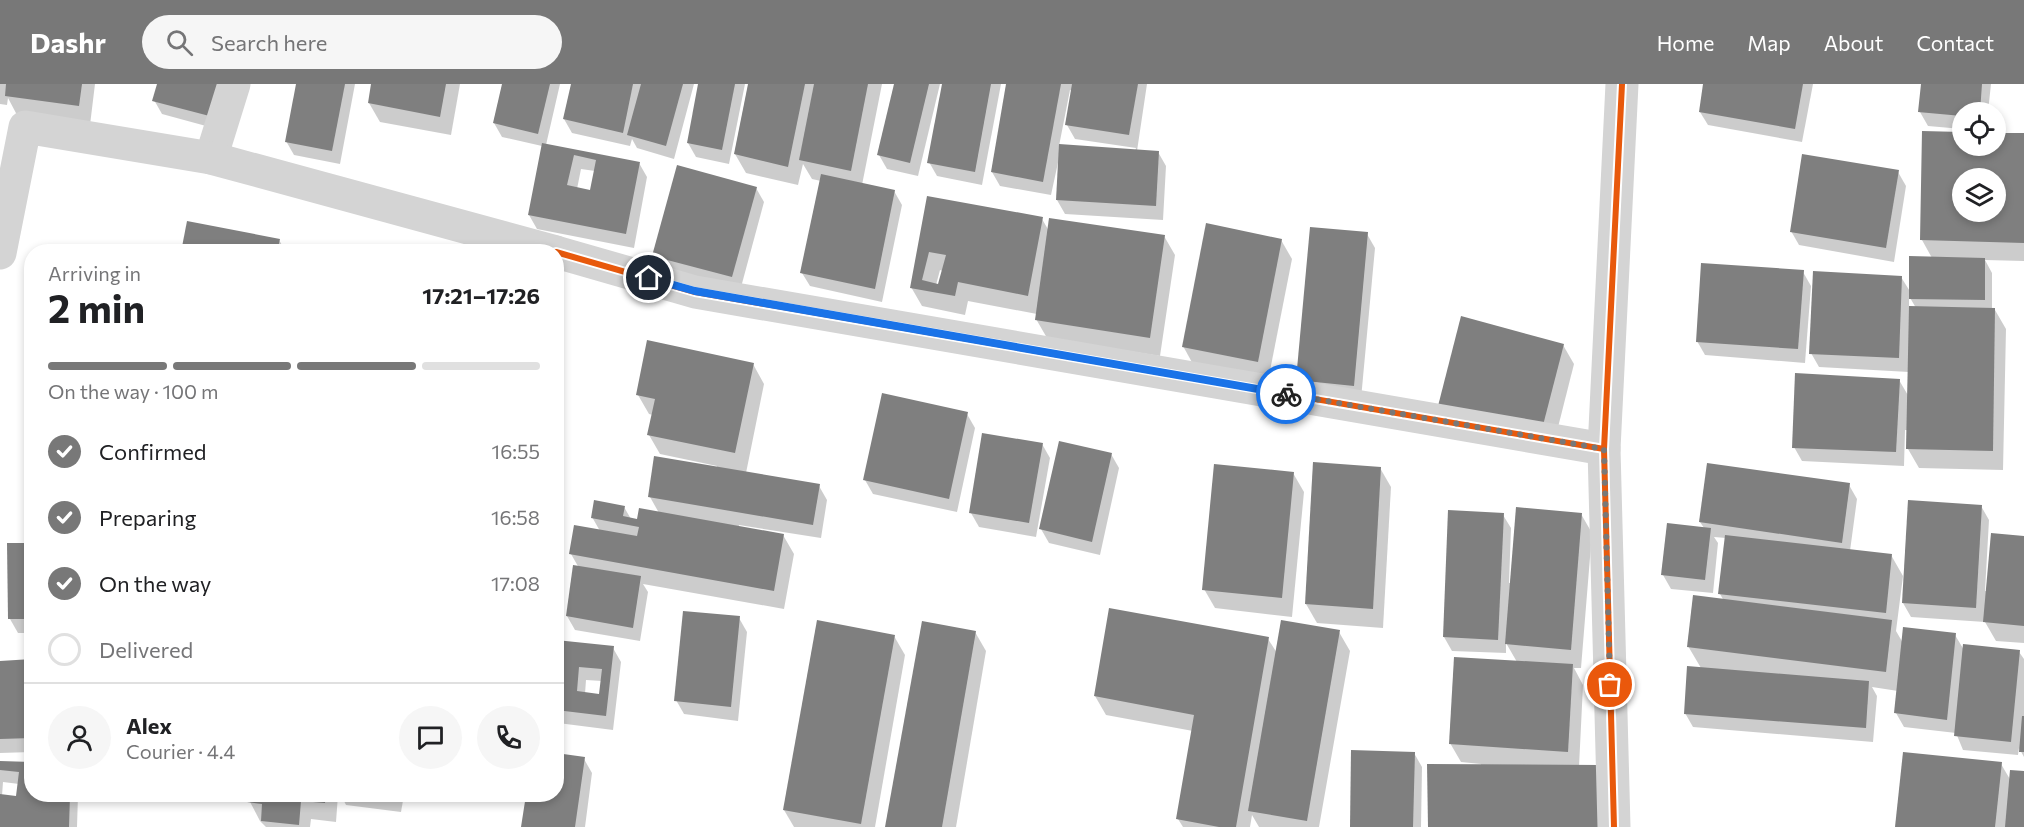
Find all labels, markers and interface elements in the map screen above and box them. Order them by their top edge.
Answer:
search box [142,15,562,69]
text: Dashr [30,25,106,59]
icon: search [163,26,196,59]
text: Search here [211,29,327,56]
text: Home [1657,30,1714,55]
text: Map [1747,30,1791,55]
text: About [1824,30,1883,55]
text: Contact [1916,30,1994,55]
map controls [1952,102,2006,222]
button: locate [1952,102,2006,156]
button: layers [1952,168,2006,222]
pin [623,252,674,303]
text: Arriving in [48,261,141,285]
icon: home [632,261,665,294]
text: 17:21–17:26 [422,282,540,309]
text: 2 min [48,283,145,331]
courier [1256,364,1316,424]
icon: bike [1270,378,1303,411]
text: On the way · 100 m [48,379,218,403]
icon: check [48,435,81,468]
text: Confirmed [99,438,206,465]
text: 16:55 [492,439,540,463]
icon: check [48,501,81,534]
text: Preparing [99,504,196,531]
text: 16:58 [491,505,540,529]
icon: check [48,567,81,600]
text: On the way [99,570,211,597]
text: 17:08 [491,571,540,595]
text: Delivered [99,636,193,663]
pin [1584,659,1635,710]
icon: bag [1593,668,1626,701]
button: person [48,706,111,769]
button: chat [399,706,462,769]
button: phone [477,706,540,769]
text: Alex [126,712,172,739]
text: Courier · 4.4 [126,739,235,763]

